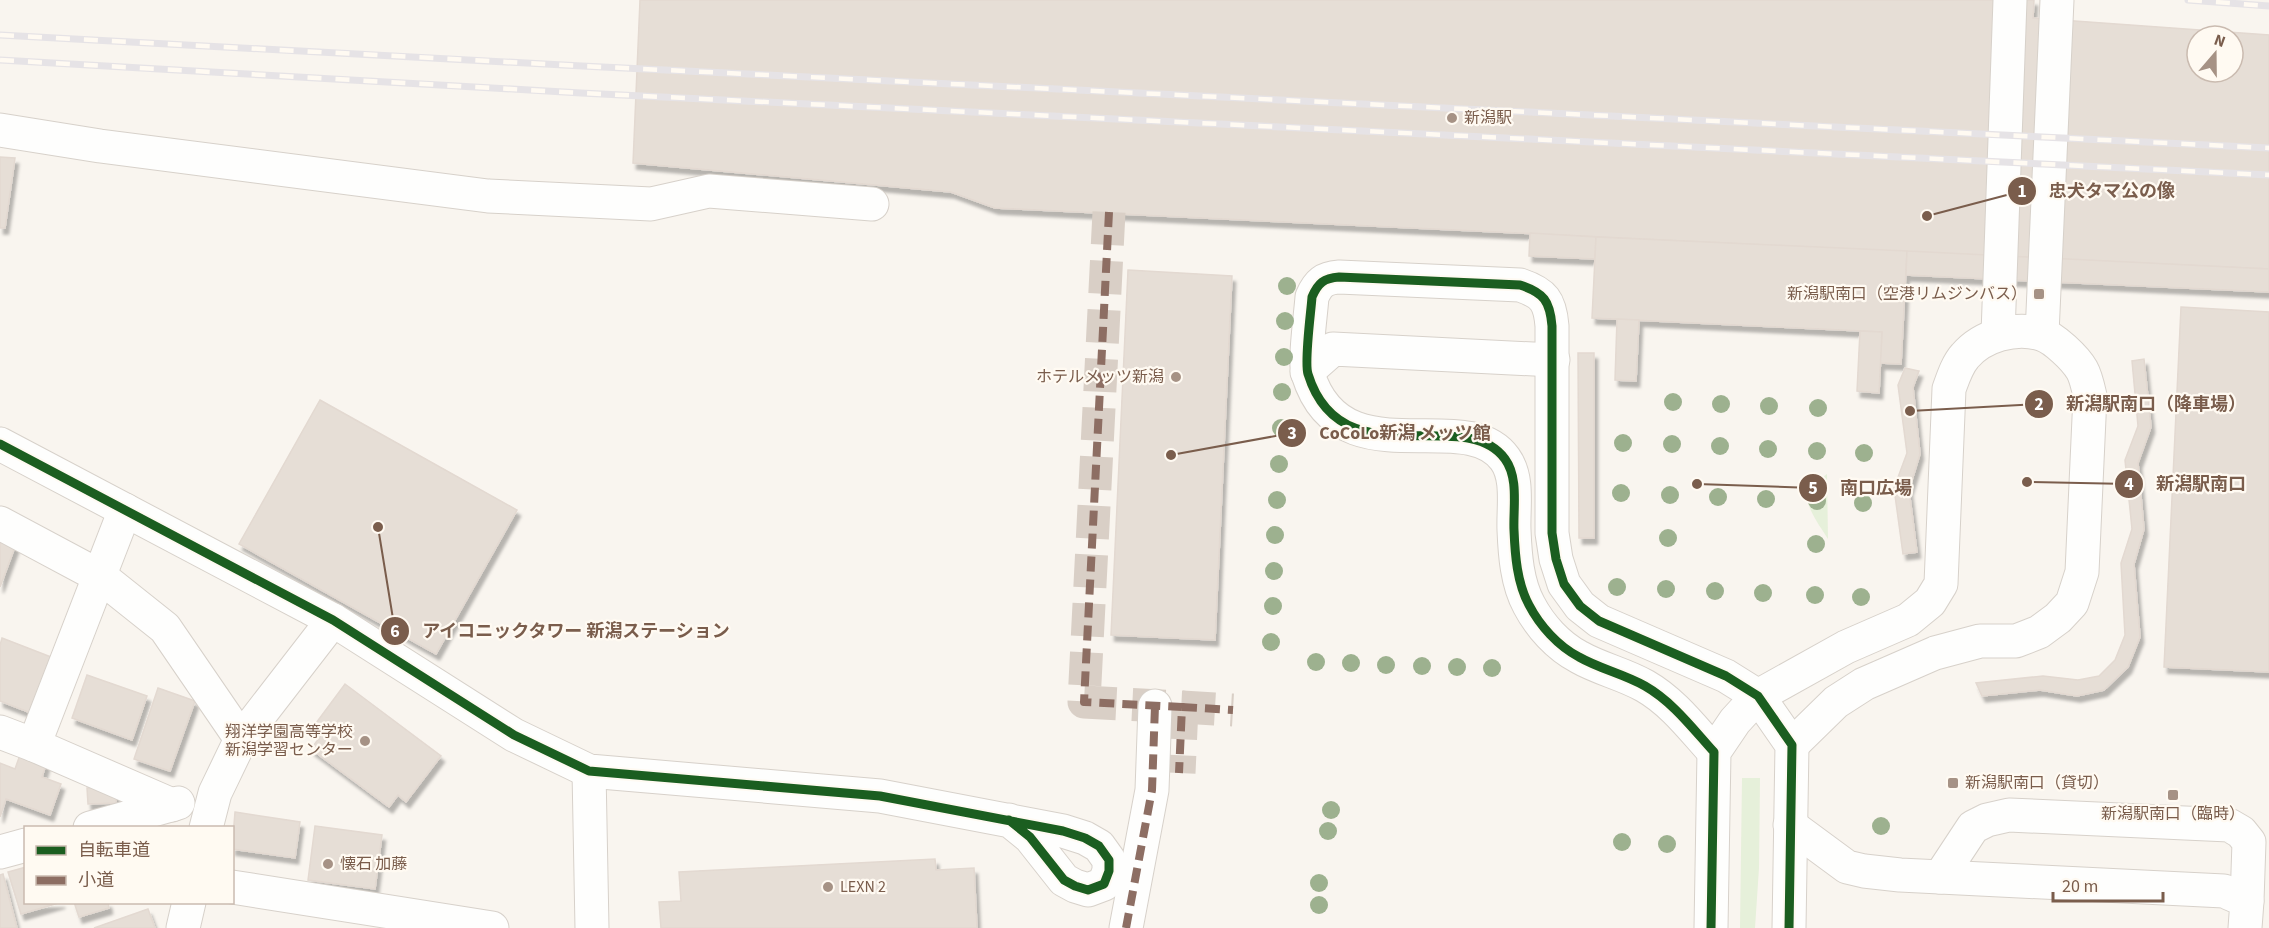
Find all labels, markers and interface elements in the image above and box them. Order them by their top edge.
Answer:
north arrow [2185,24,2245,84]
text: N [2211,29,2229,53]
place label: 新潟駅 [1464,107,1512,129]
marker: 新潟駅 [1445,111,1459,125]
callout: 忠犬タマ公の像 [2007,173,2187,209]
text: 1 [2017,179,2027,204]
text: 忠犬タマ公の像 [2049,179,2175,204]
place label: 新潟駅南口（空港リムジンバス） [1787,283,2027,305]
marker: 新潟駅南口（空港リムジンバス） [2032,287,2046,301]
place label: ホテルメッツ新潟 [1036,366,1164,388]
marker: ホテルメッツ新潟 [1169,370,1183,384]
callout: 新潟駅南口（降車場） [2024,386,2258,422]
text: 2 [2034,392,2044,417]
text: 新潟駅南口（降車場） [2066,392,2246,417]
callout: CoCoLo新潟 メッツ館 [1277,415,1503,451]
text: 3 [1287,421,1297,446]
text: CoCoLo新潟 メッツ館 [1319,421,1491,446]
callout: 新潟駅南口 [2114,466,2258,502]
callout: 南口広場 [1798,470,1924,506]
text: 4 [2124,472,2134,497]
text: 新潟駅南口 [2156,472,2246,497]
text: 5 [1808,476,1818,501]
text: 南口広場 [1840,476,1912,501]
callout: アイコニックタワー 新潟ステーション [380,613,743,649]
text: 6 [390,619,400,644]
text: アイコニックタワー 新潟ステーション [422,619,730,644]
place label: 翔洋学園高等学校 新潟学習センター [225,721,353,761]
marker: 翔洋学園高等学校 新潟学習センター [358,734,372,748]
place label: 新潟駅南口（貸切） [1965,772,2109,794]
marker: 新潟駅南口（貸切） [1946,776,1960,790]
marker: 新潟駅南口（臨時） [2166,788,2180,802]
place label: 新潟駅南口（臨時） [2101,803,2245,825]
legend [24,826,234,904]
text: 自転車道 [78,838,150,863]
place label: 懐石 加藤 [340,853,407,875]
marker: 懐石 加藤 [321,857,335,871]
scale bar [2053,865,2162,903]
text: 小道 [78,868,114,893]
text: 20 m [2062,874,2098,899]
place label: LEXN 2 [840,876,886,898]
marker: LEXN 2 [821,880,835,894]

